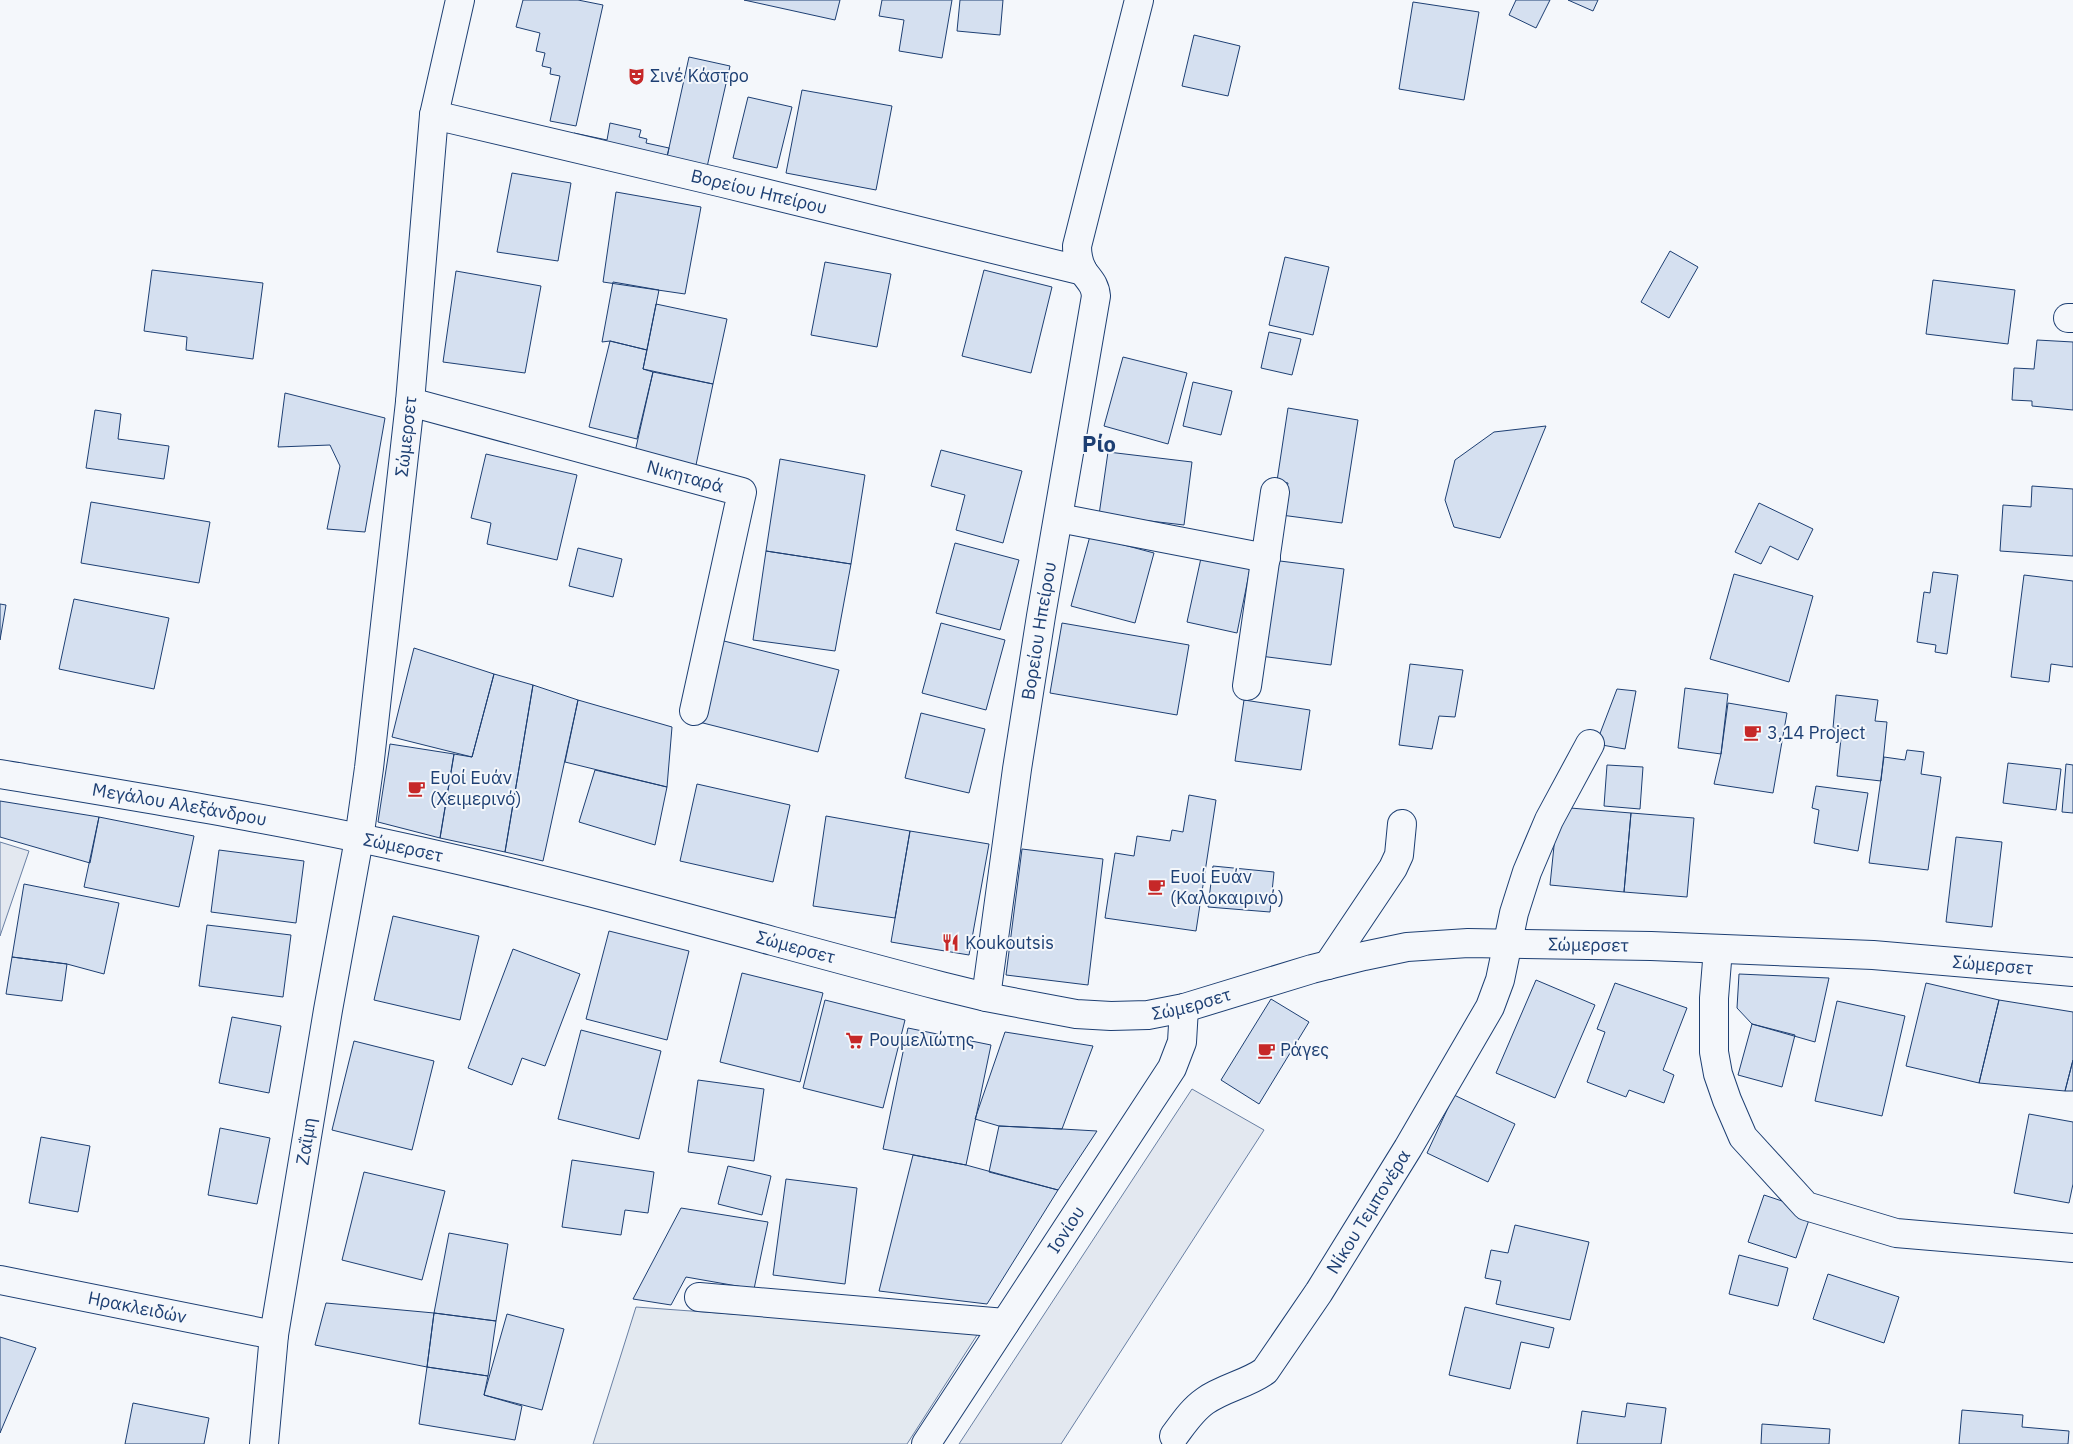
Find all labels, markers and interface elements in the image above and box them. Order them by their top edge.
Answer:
place label: Σινέ Κάστρο [650,64,749,87]
theatre icon: Σινέ Κάστρο [626,66,646,86]
street label: Βορείου Ηπείρου [689,164,830,219]
street label: Σώμερσετ [390,395,421,478]
district label: Ρίο [1082,429,1116,458]
street label: Νικηταρά [644,455,726,498]
street label: Βορείου Ηπείρου [1016,560,1061,702]
place label: 3,14 Project [1767,721,1866,744]
cafe icon: 3,14 Project [1743,723,1763,743]
place label: Ευοί Ευάν (Χειμερινό) [430,766,521,810]
street label: Μεγάλου Αλεξάνδρου [90,778,269,831]
cafe icon: Ευοί Ευάν (Χειμερινό) [406,778,426,798]
street label: Σώμερσετ [362,827,446,867]
place label: Ευοί Ευάν (Καλοκαιρινό) [1170,865,1284,909]
cafe icon: Ευοί Ευάν (Καλοκαιρινό) [1146,877,1166,897]
street label: Σώμερσετ [754,925,838,969]
place label: Koukoutsis [965,931,1054,954]
street label: Σώμερσετ [1548,932,1630,957]
restaurant icon: Koukoutsis [941,933,961,953]
street label: Σώμερσετ [1952,950,2035,980]
street label: Σώμερσετ [1150,982,1234,1025]
place label: Ρουμελιώτης [869,1028,975,1051]
supermarket icon: Ρουμελιώτης [845,1030,865,1050]
place label: Ράγες [1280,1038,1329,1061]
cafe icon: Ράγες [1256,1040,1276,1060]
street label: Ζαΐμη [290,1116,321,1167]
street label: Νίκου Τεμπονέρα [1321,1145,1415,1278]
street label: Ιονίου [1042,1201,1090,1258]
street label: Ηρακλειδών [86,1286,189,1328]

